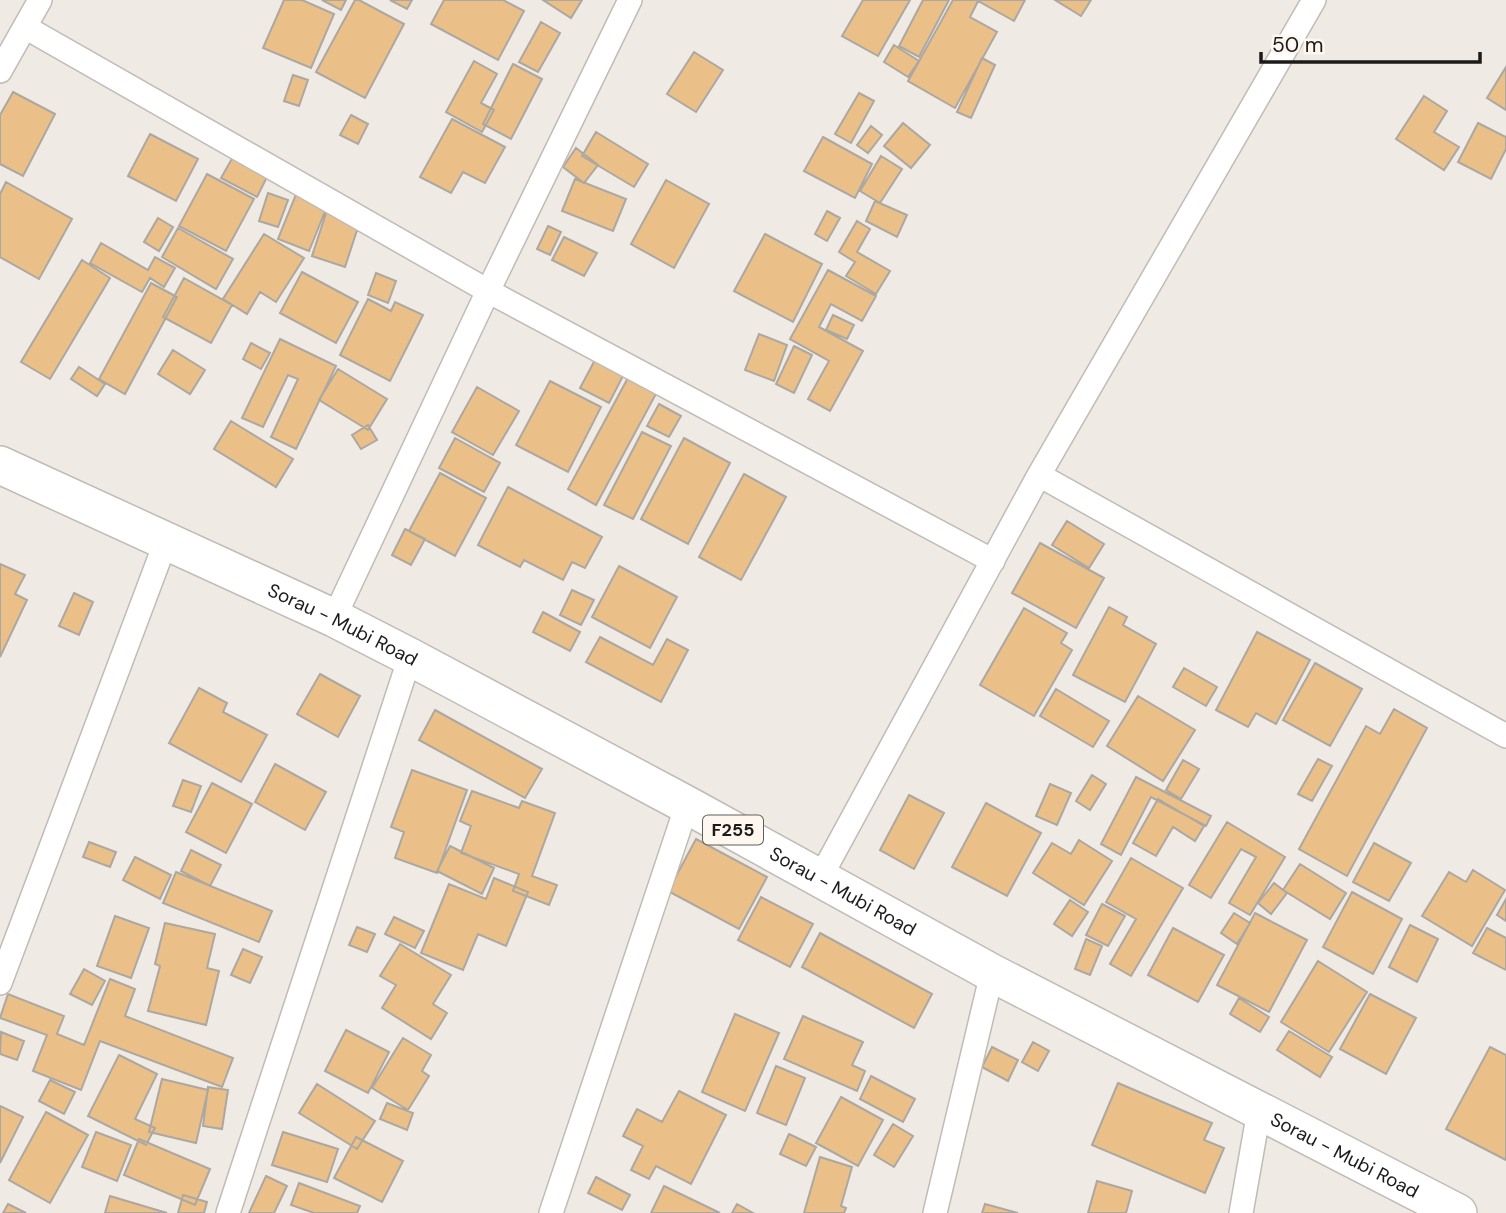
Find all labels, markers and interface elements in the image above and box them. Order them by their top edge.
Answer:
scale bar [1261,21,1480,65]
text: 50 m [1272,31,1323,59]
street label: Sorau - Mubi Road [264,577,422,671]
road number: F255 [703,816,763,844]
street label: Sorau - Mubi Road [765,841,921,941]
street label: Sorau - Mubi Road [1266,1106,1423,1203]

